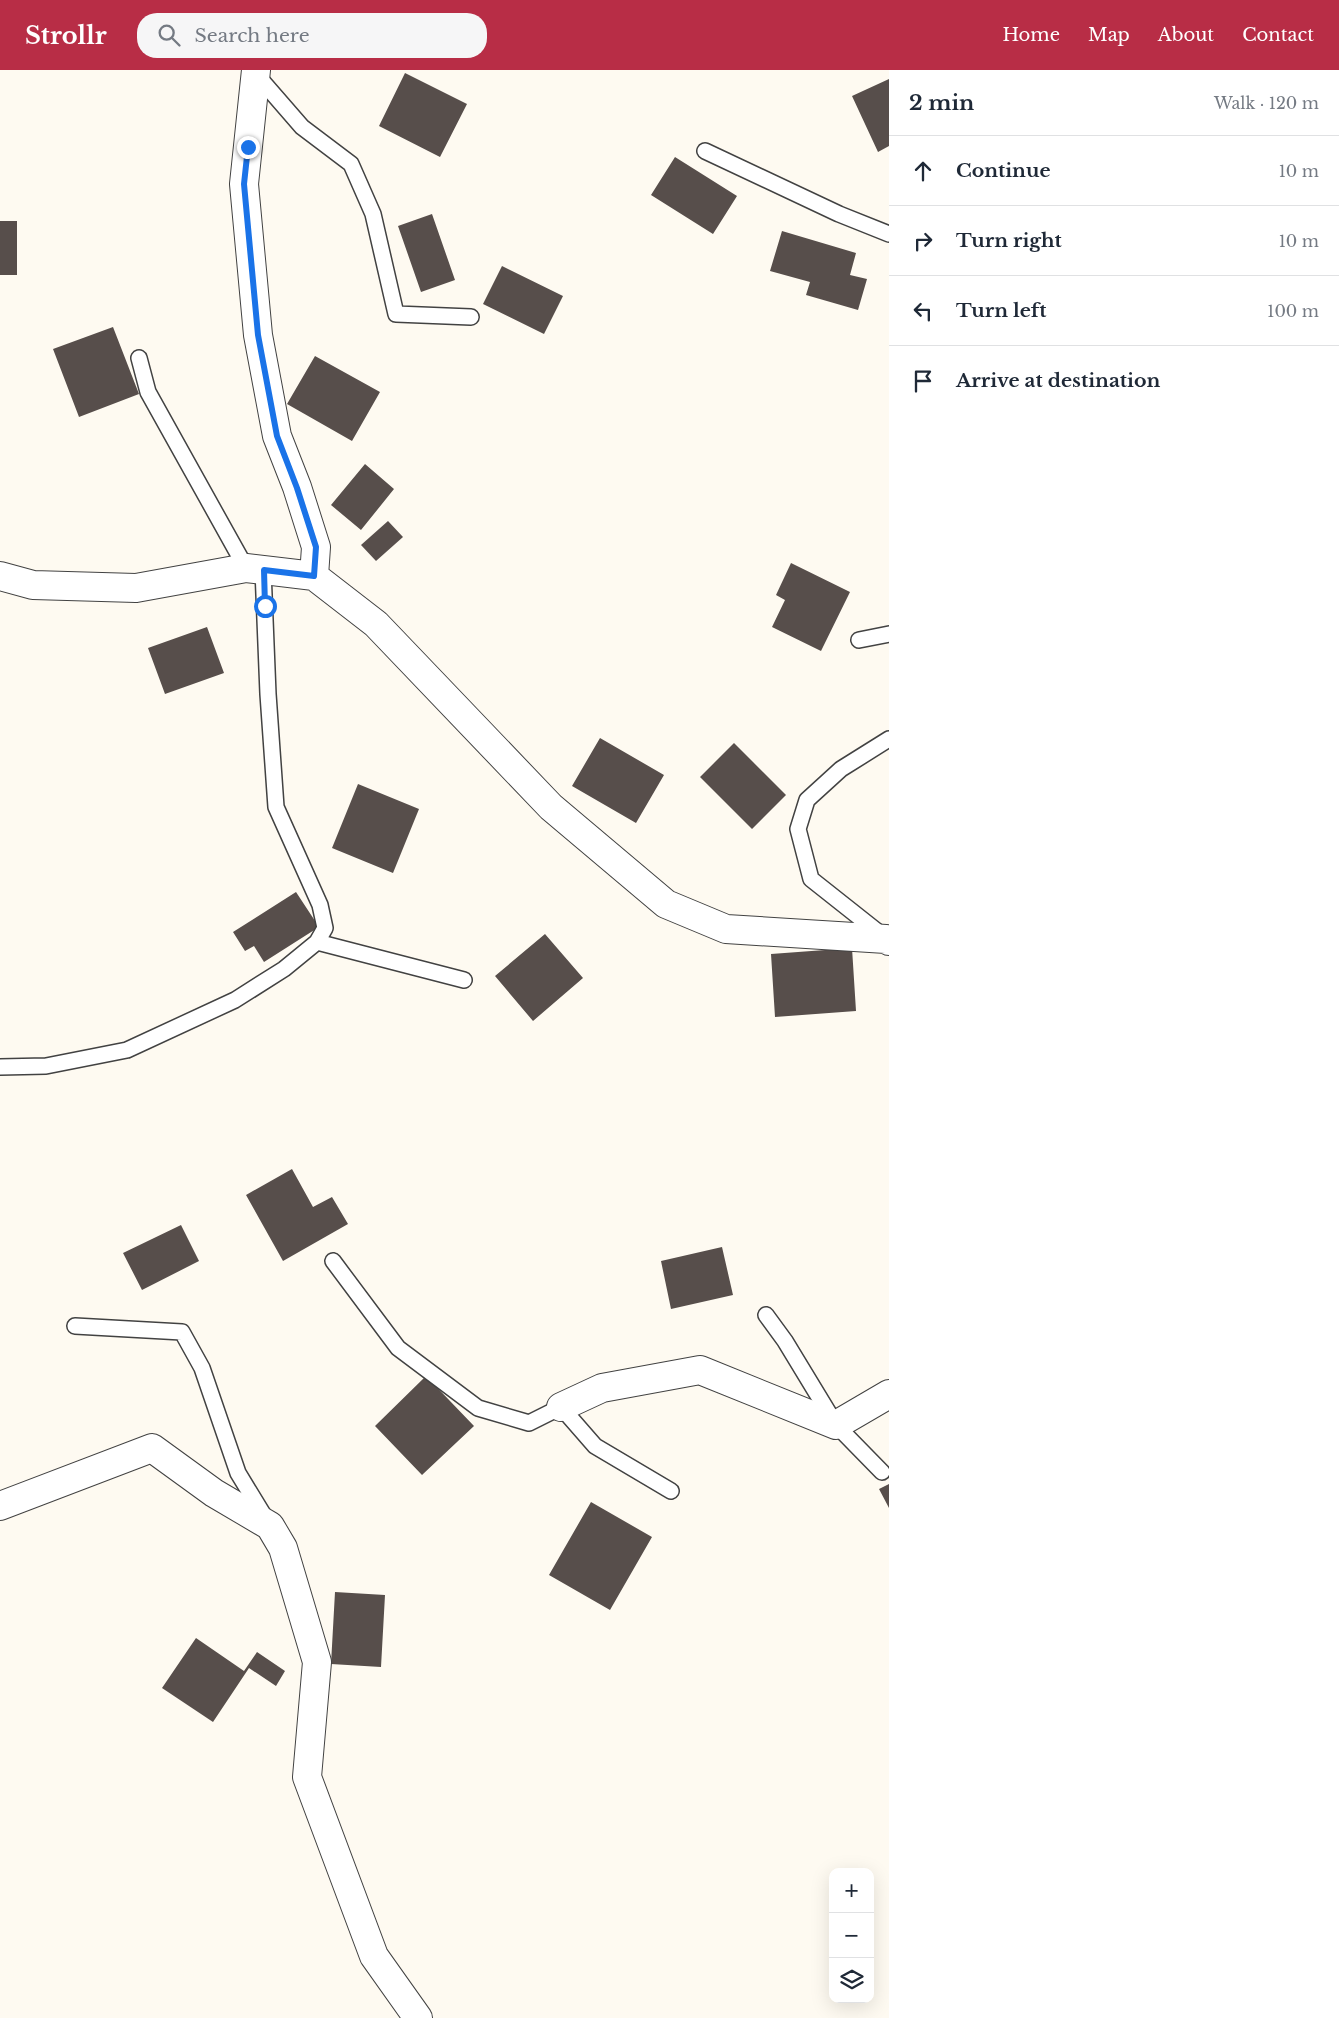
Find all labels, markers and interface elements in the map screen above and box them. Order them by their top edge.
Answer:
search box [137,13,487,58]
text: Strollr [25,21,107,50]
icon: search [155,21,183,49]
text: Search here [195,24,310,47]
text: Home [1002,24,1060,46]
text: Map [1088,24,1130,46]
text: About [1158,24,1214,46]
text: Contact [1242,24,1314,46]
text: 2 min [909,90,974,116]
text: Walk · 120 m [1214,93,1319,113]
route end [237,136,260,159]
icon: ahead [909,157,937,185]
text: Continue [956,159,1051,182]
text: 10 m [1279,161,1319,181]
icon: right [909,227,937,255]
text: Turn right [956,229,1062,252]
text: 10 m [1279,231,1319,251]
icon: left [909,297,937,325]
text: Turn left [956,299,1047,322]
text: 100 m [1267,301,1319,321]
icon: arrive [909,367,937,395]
text: Arrive at destination [956,369,1160,392]
route start [254,595,277,618]
map controls [829,1868,874,2003]
button: + [829,1868,874,1913]
button: − [829,1913,874,1958]
button: layers [829,1958,874,2003]

